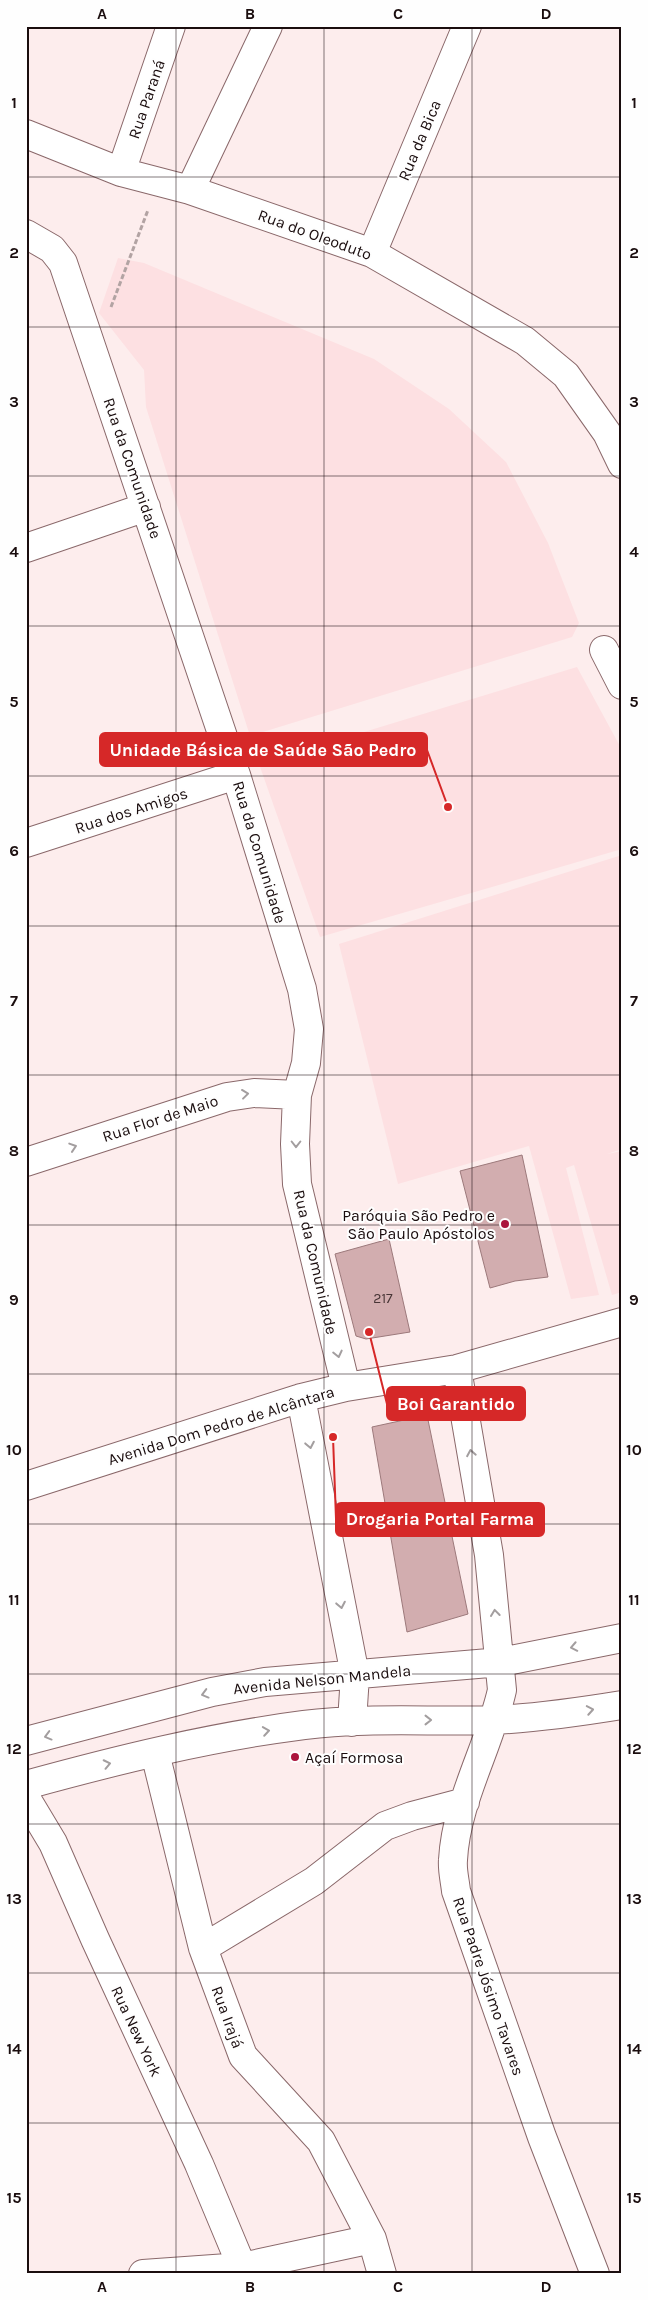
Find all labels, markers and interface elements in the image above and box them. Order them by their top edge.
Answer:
text: A [97,4,107,23]
text: B [245,4,255,23]
text: C [393,4,403,23]
text: D [541,4,552,23]
street label: Rua Paraná [124,57,169,141]
text: 1 [11,93,17,112]
text: 1 [631,93,637,112]
street label: Rua da Bica [394,97,445,183]
street label: Rua do Oleoduto [255,205,374,264]
text: 2 [9,243,19,262]
text: 2 [629,243,639,262]
text: 3 [9,392,19,411]
text: 3 [629,392,639,411]
street label: Rua da Comunidade [99,395,166,541]
text: 4 [9,542,19,561]
text: 4 [629,542,639,561]
text: 5 [9,692,19,711]
text: 5 [629,692,639,711]
callout: Unidade Básica de Saúde São Pedro [100,733,427,766]
text: Unidade Básica de Saúde São Pedro [109,739,417,761]
street label: Rua da Comunidade [229,779,290,926]
street label: Rua dos Amigos [72,783,190,838]
text: 6 [9,841,19,860]
text: 6 [629,841,639,860]
text: 7 [10,991,18,1010]
text: 7 [630,991,638,1010]
one-way arrow [241,1089,249,1100]
street label: Rua Flor de Maio [100,1091,220,1146]
one-way arrow [291,1140,301,1148]
text: 8 [9,1141,19,1160]
text: 8 [629,1141,639,1160]
one-way arrow [68,1142,76,1152]
street label: Rua da Comunidade [290,1188,341,1336]
place label: Paróquia São Pedro e São Paulo Apóstolos [342,1206,495,1243]
marker: Paróquia São Pedro e São Paulo Apóstolos [499,1218,511,1230]
text: 9 [9,1290,19,1309]
house number: 217 [373,1290,393,1307]
text: 9 [629,1290,639,1309]
one-way arrow [332,1350,343,1359]
street label: Avenida Dom Pedro de Alcântara [106,1382,337,1469]
callout: Boi Garantido [387,1387,525,1420]
text: Boi Garantido [397,1393,515,1415]
text: 10 [6,1440,22,1459]
text: 10 [626,1440,642,1459]
one-way arrow [305,1441,315,1450]
one-way arrow [467,1448,477,1457]
callout: Drogaria Portal Farma [336,1503,544,1536]
text: Drogaria Portal Farma [346,1508,534,1530]
text: 11 [8,1590,20,1609]
text: 11 [628,1590,640,1609]
one-way arrow [336,1601,346,1609]
one-way arrow [490,1609,501,1617]
one-way arrow [570,1642,578,1652]
street label: Avenida Nelson Mandela [232,1661,412,1698]
one-way arrow [201,1688,209,1698]
one-way arrow [586,1706,595,1716]
one-way arrow [424,1715,432,1725]
one-way arrow [262,1727,271,1737]
one-way arrow [44,1730,52,1740]
text: 12 [6,1739,22,1758]
text: 12 [626,1739,642,1758]
place label: Açaí Formosa [305,1748,403,1767]
marker: Açaí Formosa [289,1751,301,1763]
one-way arrow [103,1759,112,1769]
text: 13 [6,1889,22,1908]
text: 13 [626,1889,642,1908]
street label: Rua Padre Jósimo Tavares [449,1894,528,2078]
street label: Rua New York [107,1983,166,2080]
street label: Rua Irajá [207,1983,248,2051]
text: 14 [6,2039,22,2058]
text: 14 [626,2039,642,2058]
text: 15 [6,2188,22,2207]
text: 15 [626,2188,642,2207]
text: A [97,2277,107,2296]
text: B [245,2277,255,2296]
text: C [393,2277,403,2296]
text: D [541,2277,552,2296]

